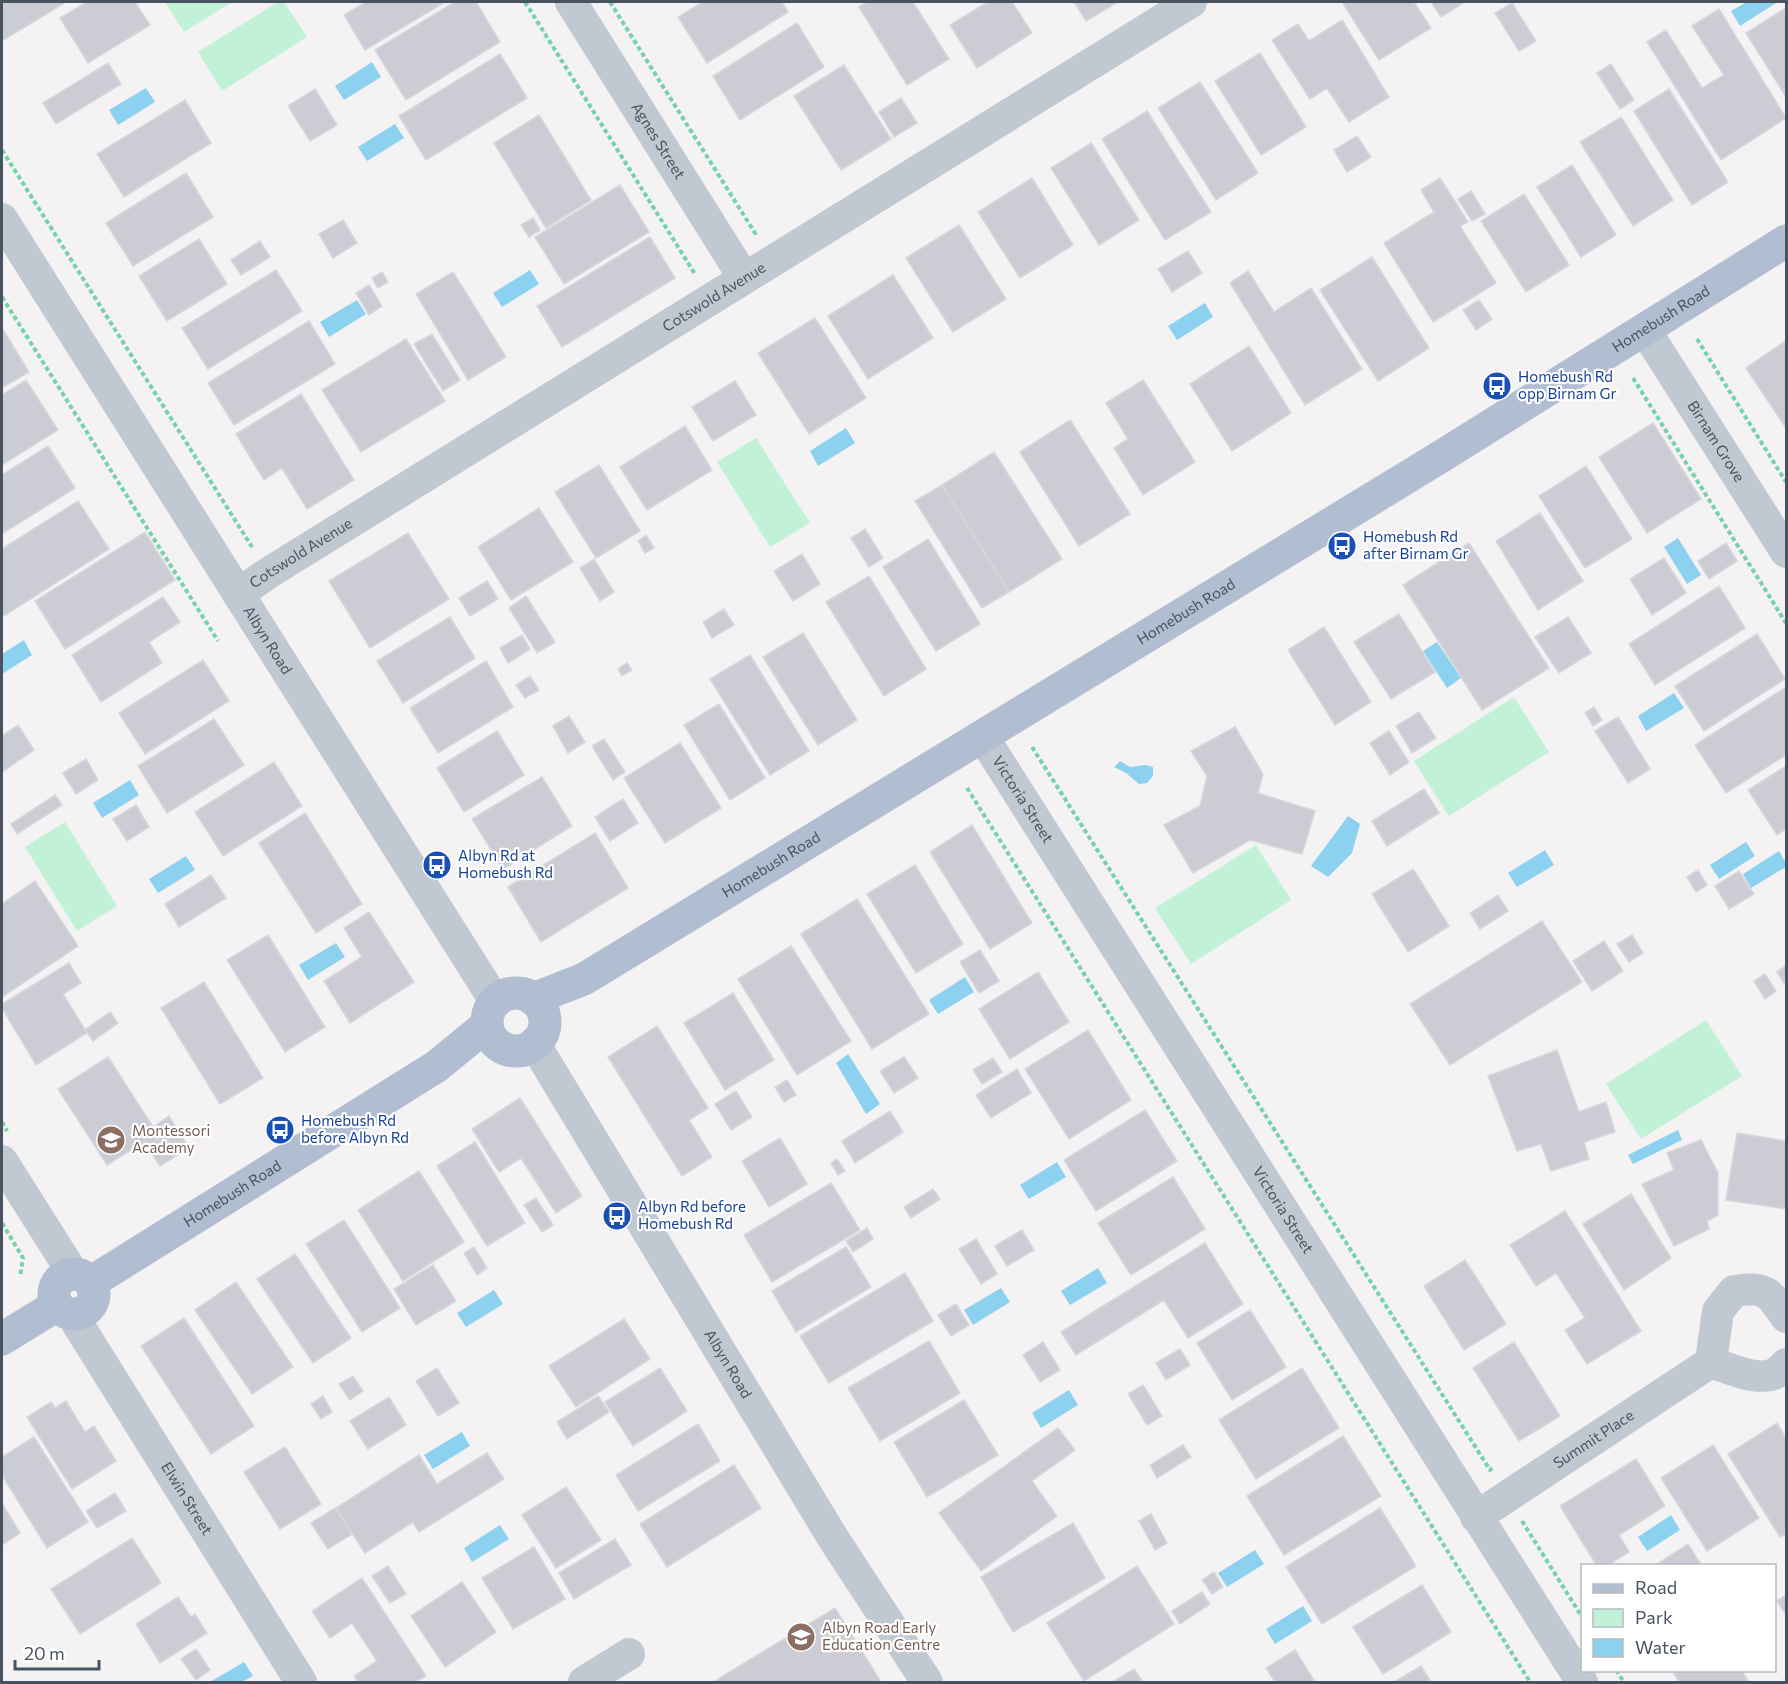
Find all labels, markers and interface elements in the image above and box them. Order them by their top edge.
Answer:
street label: Agnes Street [628,99,690,182]
street label: Cotswold Avenue [659,258,769,335]
street label: Homebush Road [1608,281,1713,355]
place label: Homebush Rd opp Birnam Gr [1518,367,1617,402]
bus stop icon: Homebush Rd opp Birnam Gr [1481,370,1513,402]
street label: Birnam Grove [1684,397,1749,485]
street label: Cotswold Avenue [245,513,355,592]
place label: Homebush Rd after Birnam Gr [1363,527,1469,562]
bus stop icon: Homebush Rd after Birnam Gr [1326,530,1358,562]
street label: Homebush Road [1133,574,1238,648]
street label: Albyn Road [240,602,297,677]
street label: Victoria Street [989,752,1058,846]
street label: Homebush Road [718,827,823,901]
place label: Albyn Rd at Homebush Rd [458,846,553,881]
bus stop icon: Albyn Rd at Homebush Rd [421,849,453,881]
place label: Homebush Rd before Albyn Rd [301,1111,409,1146]
bus stop icon: Homebush Rd before Albyn Rd [264,1114,296,1146]
place label: Montessori Academy [132,1121,210,1156]
school or university icon: Montessori Academy [95,1124,127,1156]
street label: Homebush Road [180,1156,284,1230]
street label: Victoria Street [1249,1163,1318,1256]
place label: Albyn Rd before Homebush Rd [638,1197,746,1232]
bus stop icon: Albyn Rd before Homebush Rd [601,1200,633,1232]
street label: Albyn Road [701,1326,756,1401]
street label: Summit Place [1549,1405,1637,1472]
street label: Elwin Street [158,1458,217,1538]
legend [1581,1564,1776,1672]
text: Road [1635,1576,1677,1598]
text: Park [1635,1606,1673,1628]
place label: Albyn Road Early Education Centre [822,1618,940,1653]
school or university icon: Albyn Road Early Education Centre [785,1621,817,1653]
scale bar [15,1633,99,1671]
text: Water [1635,1636,1686,1658]
text: 20 m [24,1642,65,1664]

